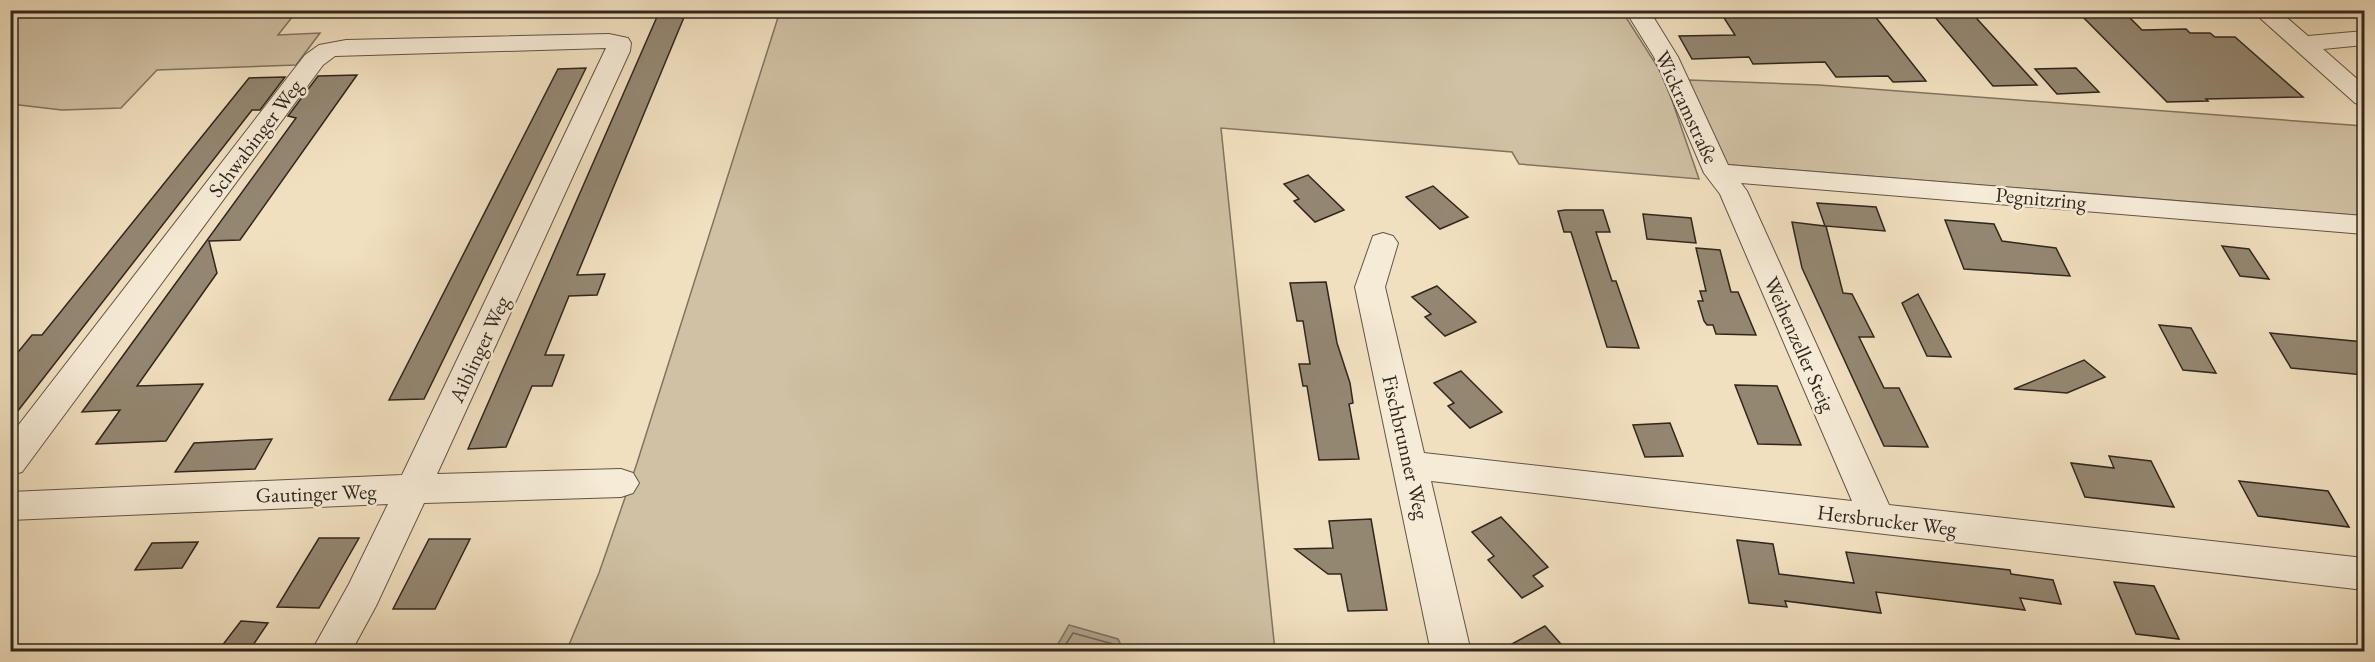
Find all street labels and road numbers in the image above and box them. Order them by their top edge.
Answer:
street label: Wickramstraße [1649,46,1725,168]
street label: Schwabinger Weg [202,73,309,202]
street label: Pegnitzring [1994,181,2088,215]
street label: Weihenzeller Steig [1758,272,1842,417]
street label: Aiblinger Weg [442,291,516,407]
street label: Fischbrunner Weg [1376,372,1436,522]
street label: Gautinger Weg [255,477,378,509]
street label: Hersbrucker Weg [1816,498,1959,542]

